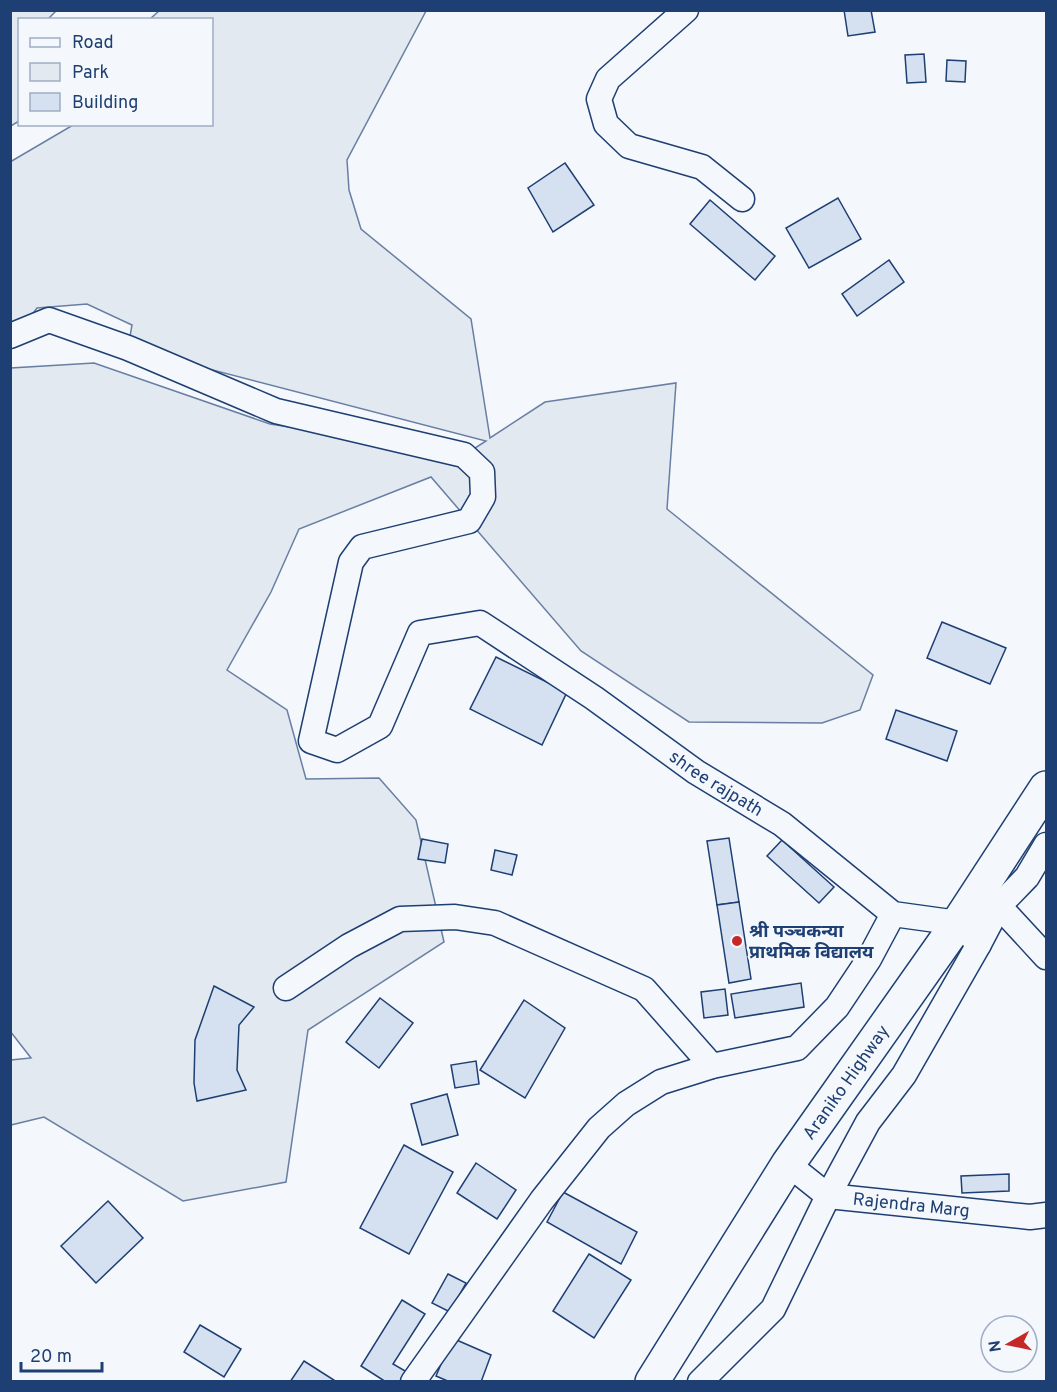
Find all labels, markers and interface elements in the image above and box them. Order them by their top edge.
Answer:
legend [18,18,213,126]
text: Road [72,32,114,55]
text: Park [72,62,109,85]
text: Building [72,92,138,115]
street label: shree rajpath [664,746,767,823]
place label: श्री पञ्चकन्या प्राथमिक विद्यालय [749,921,874,965]
marker: श्री पञ्चकन्या प्राथमिक विद्यालय [730,934,744,948]
street label: Araniko Highway [798,1021,895,1145]
street label: Rajendra Marg [852,1189,971,1224]
north arrow [979,1314,1039,1374]
scale bar [21,1335,102,1373]
text: N [985,1339,1007,1353]
text: 20 m [30,1346,72,1369]

